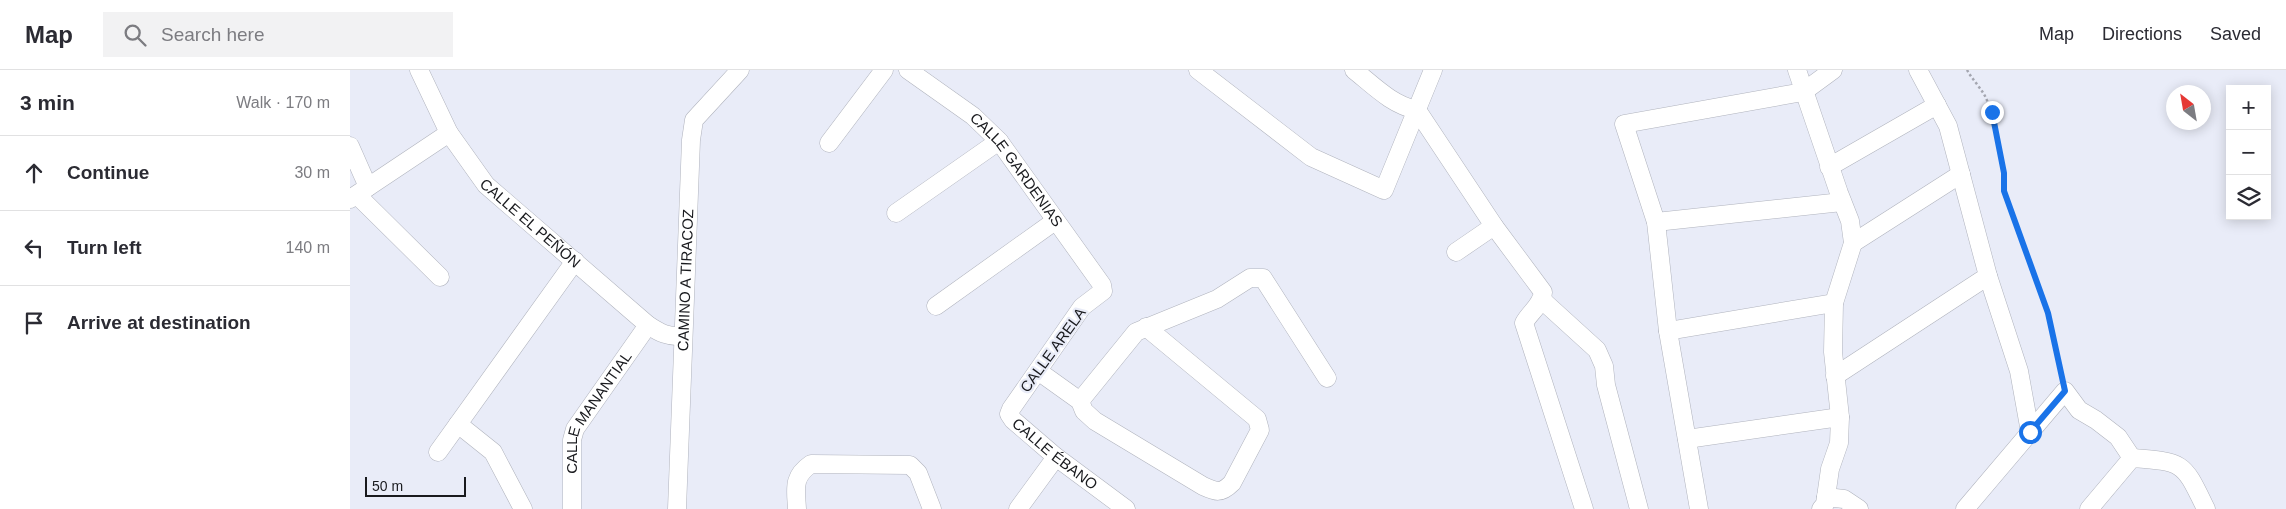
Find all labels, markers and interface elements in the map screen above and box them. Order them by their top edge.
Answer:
search box [103,12,453,57]
text: Map [25,21,73,48]
icon: search [121,21,149,49]
text: Search here [161,24,265,45]
text: Map [2039,24,2074,44]
text: Directions [2102,24,2182,44]
text: Saved [2210,24,2261,44]
north arrow [2166,85,2211,130]
map controls [2226,85,2271,220]
button: + [2226,85,2271,130]
text: 3 min [20,91,75,114]
text: Walk · 170 m [236,94,330,111]
route end [1981,101,2004,124]
street label: CALLE GARDENIAS [967,109,1066,230]
button: − [2226,130,2271,175]
icon: ahead [20,159,48,187]
text: Continue [67,162,149,183]
text: 30 m [294,164,330,181]
street label: CALLE EL PEÑÓN [477,175,584,271]
button: layers [2226,175,2271,220]
street label: CAMINO A TIRACOZ [674,209,696,352]
icon: left [20,234,48,262]
text: Turn left [67,237,142,258]
text: 140 m [286,239,330,256]
street label: CALLE ARELA [1016,304,1089,395]
icon: arrive [20,309,48,337]
text: Arrive at destination [67,312,251,333]
street label: CALLE MANANTIAL [563,348,635,474]
street label: CALLE ÉBANO [1009,414,1101,493]
route start [2019,421,2042,444]
scale bar [365,474,466,497]
text: 50 m [372,478,403,494]

